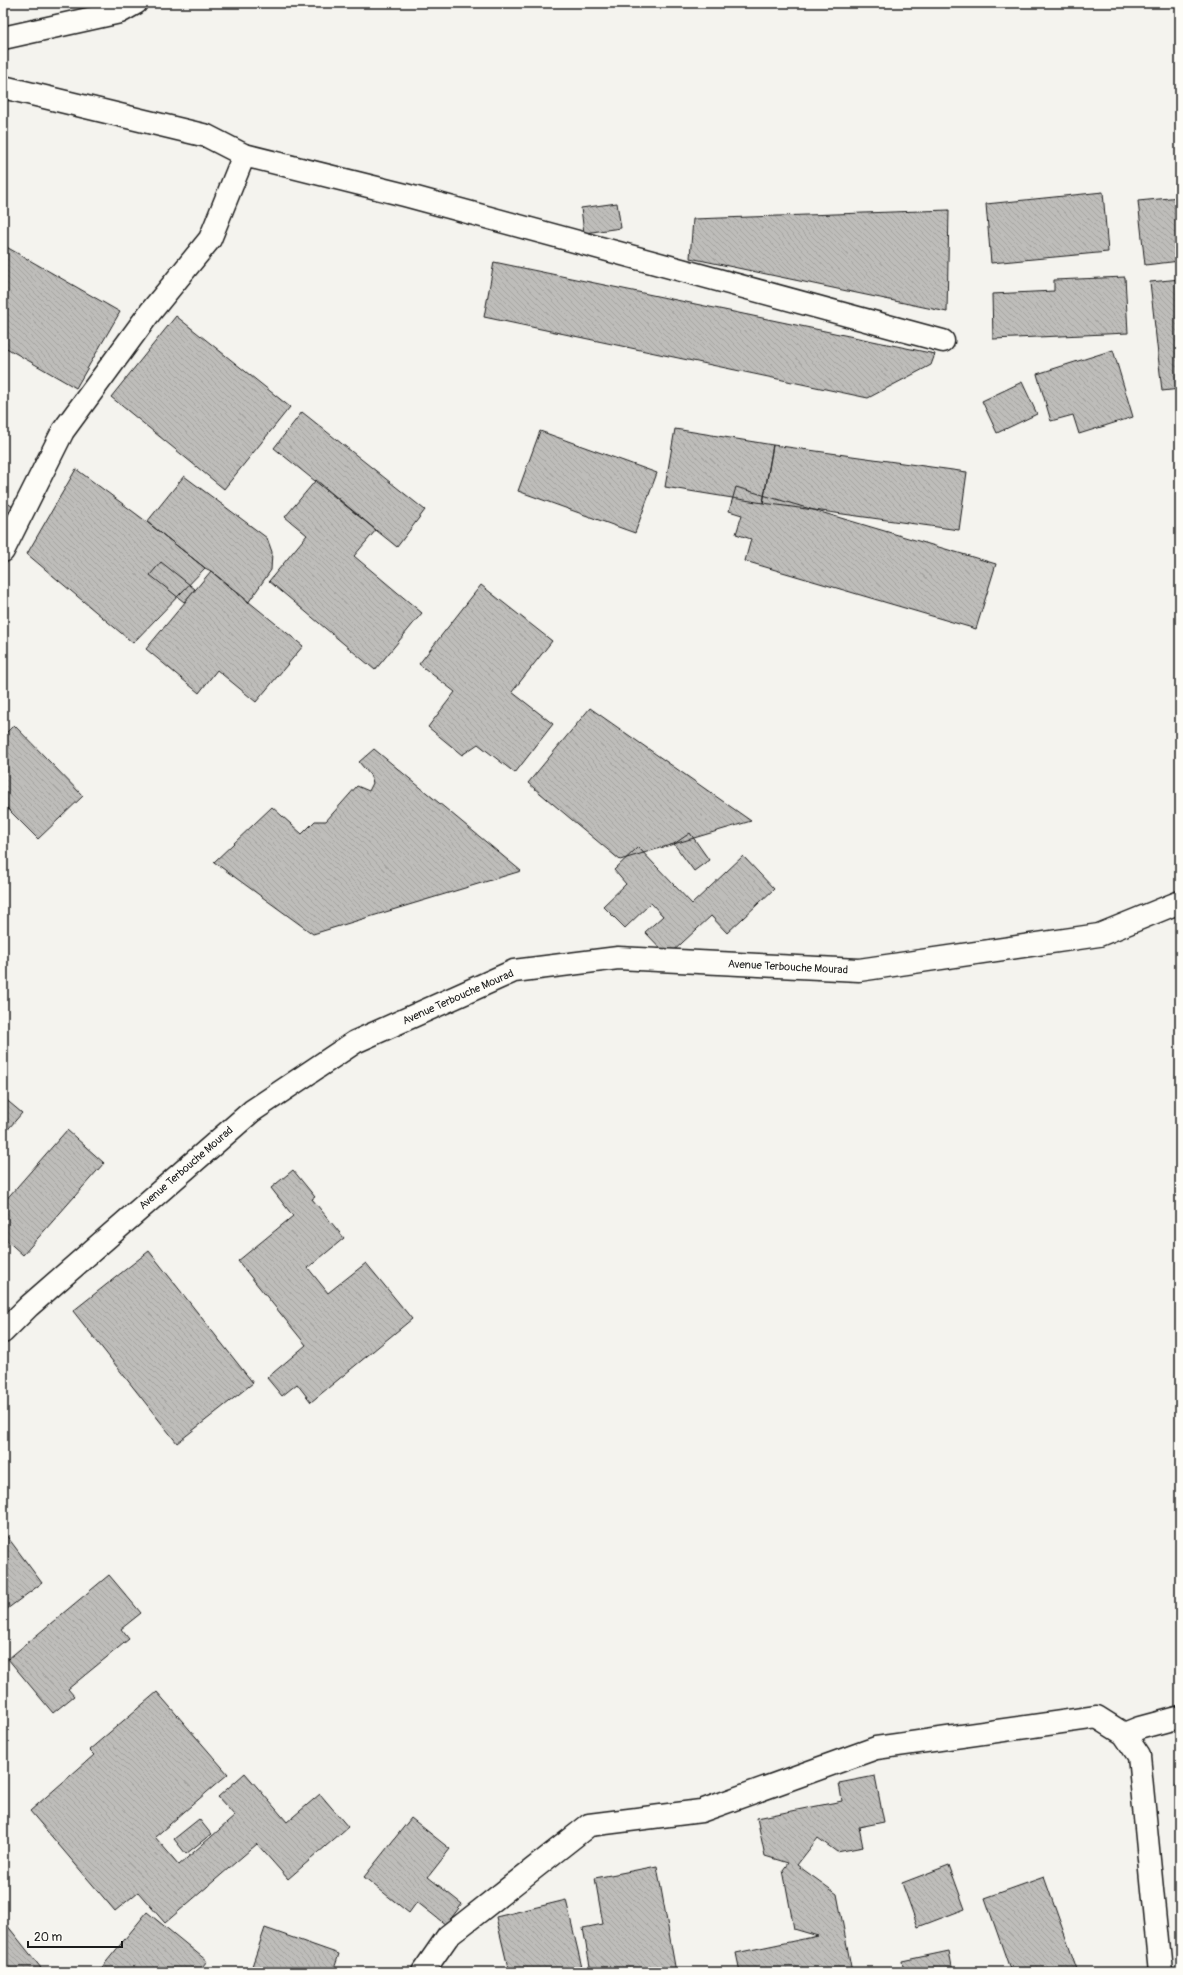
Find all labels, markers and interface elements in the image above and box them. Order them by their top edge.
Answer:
street label: Avenue Terbouche Mourad [728,957,848,977]
street label: Avenue Terbouche Mourad [400,967,516,1027]
street label: Avenue Terbouche Mourad [136,1124,236,1212]
scale bar [28,1923,122,1949]
text: 20 m [34,1930,63,1945]

